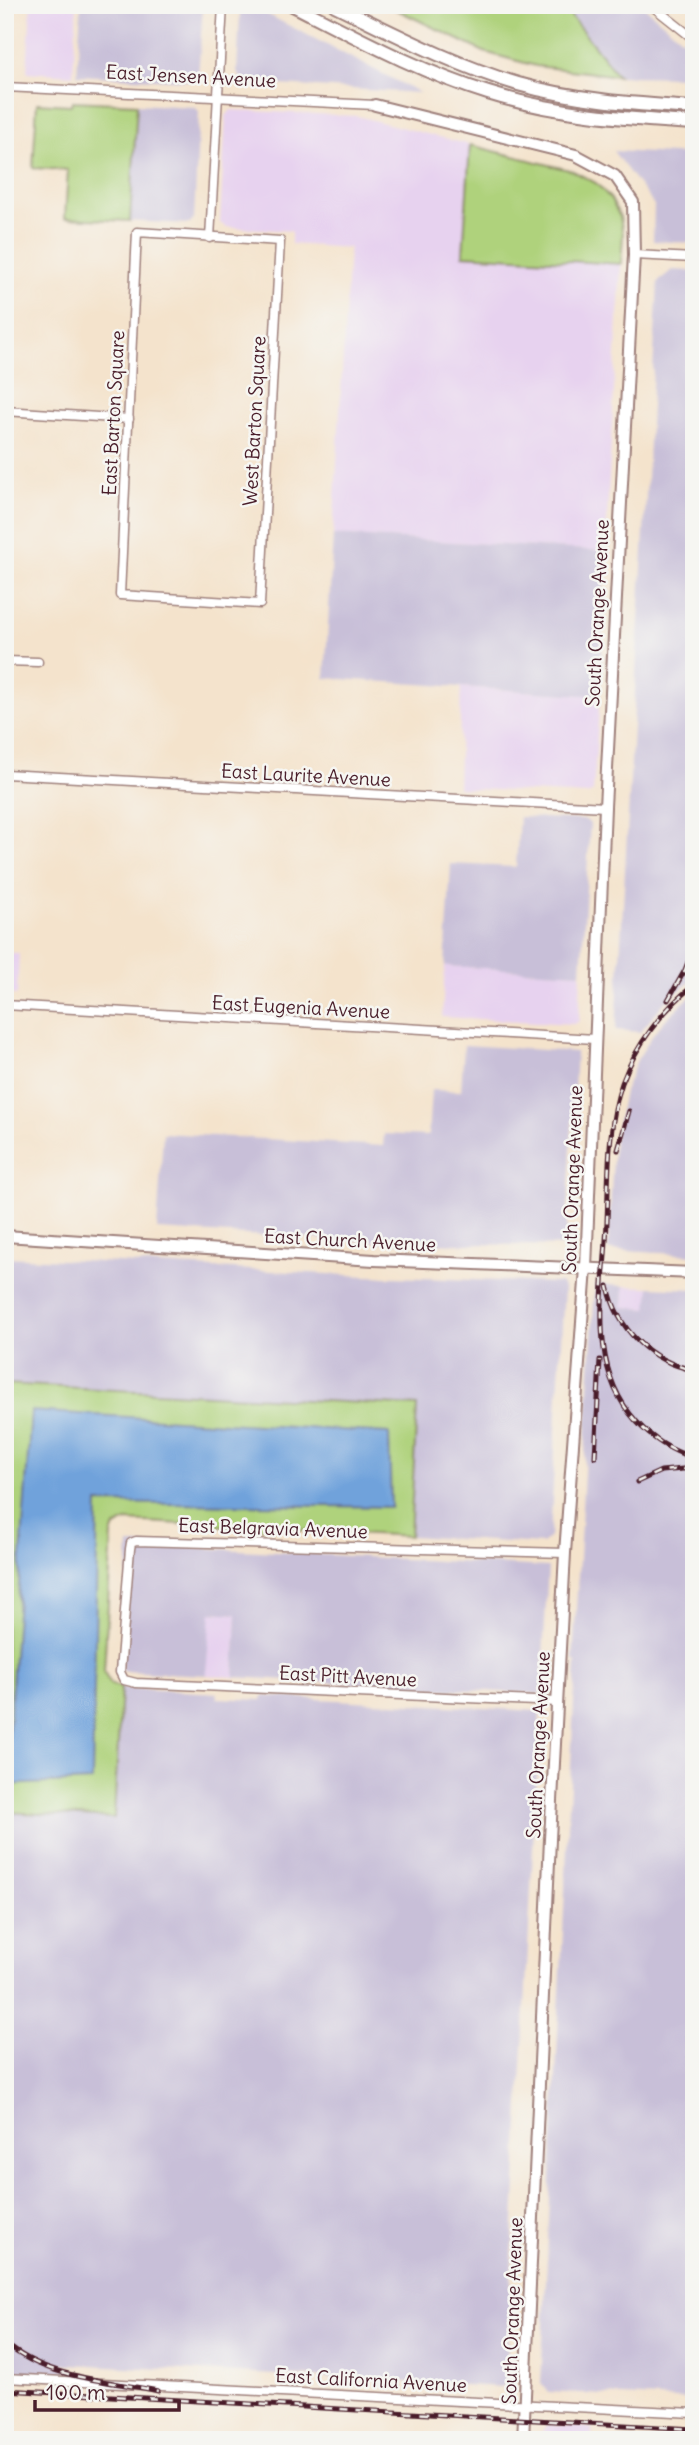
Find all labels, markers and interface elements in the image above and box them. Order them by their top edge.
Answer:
street label: East Jensen Avenue [105,60,277,92]
street label: East Barton Square [97,330,129,496]
street label: West Barton Square [238,335,270,507]
street label: South Orange Avenue [580,519,614,707]
street label: East Laurite Avenue [220,759,392,791]
street label: East Eugenia Avenue [211,990,391,1024]
street label: South Orange Avenue [557,1085,587,1273]
street label: East Church Avenue [263,1224,437,1256]
street label: East Belgravia Avenue [178,1513,368,1543]
street label: South Orange Avenue [521,1651,555,1839]
street label: East Pitt Avenue [278,1660,418,1692]
street label: South Orange Avenue [497,2217,527,2405]
street label: East California Avenue [275,2363,467,2397]
scale bar [35,2368,178,2412]
text: 100 m [46,2379,105,2406]

